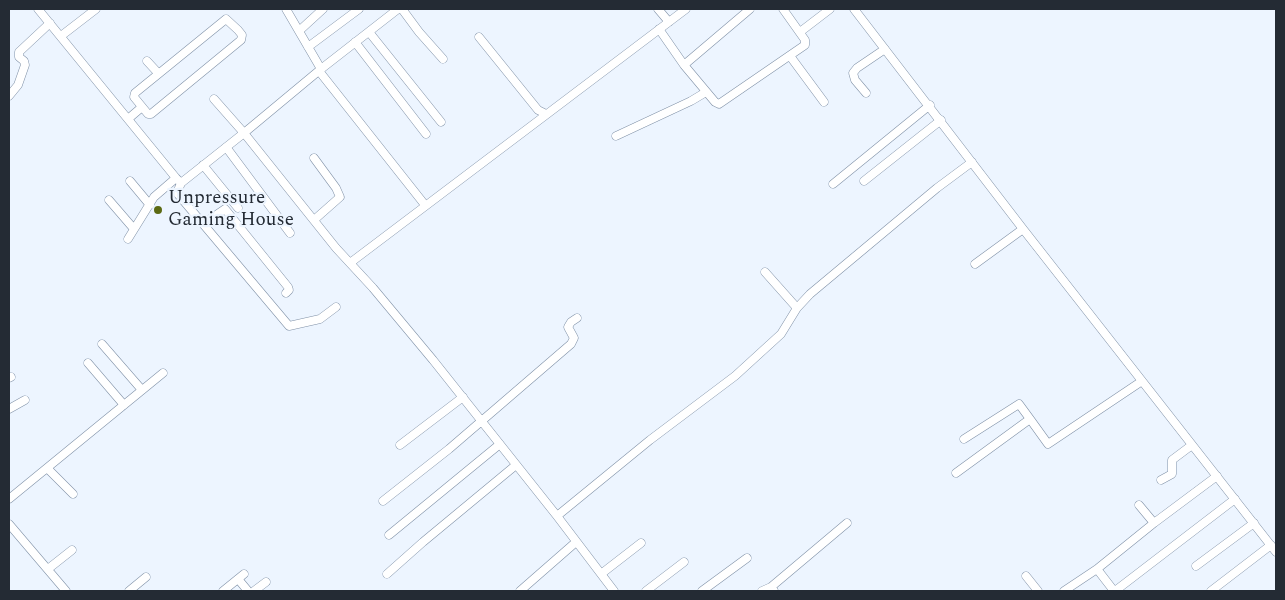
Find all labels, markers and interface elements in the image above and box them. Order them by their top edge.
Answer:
place label: Unpressure Gaming House [168,188,294,232]
marker: Unpressure Gaming House [152,204,164,216]

